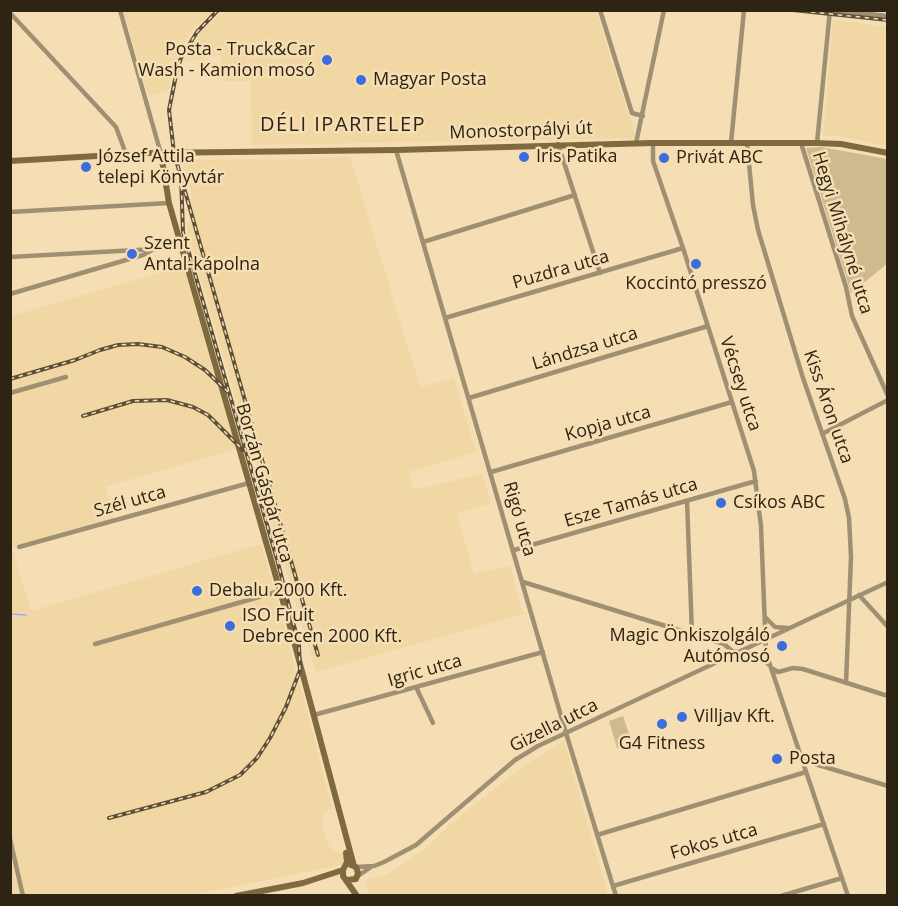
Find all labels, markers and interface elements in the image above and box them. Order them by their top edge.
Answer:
place label: Posta - Truck&Car Wash - Kamion mosó [138,39,315,82]
marker: Posta - Truck&Car Wash - Kamion mosó [320,53,334,67]
place label: Magyar Posta [373,69,487,91]
marker: Magyar Posta [354,73,368,87]
district label: DÉLI IPARTELEP [260,113,426,137]
street label: Monostorpályi út [449,118,593,144]
place label: József Attila telepi Könyvtár [98,146,224,188]
place label: Iris Patika [536,146,617,168]
place label: Privát ABC [676,147,763,169]
street label: Hegyi Mihályné utca [807,149,877,317]
marker: Iris Patika [517,150,531,164]
marker: Privát ABC [657,151,671,165]
marker: József Attila telepi Könyvtár [79,160,93,174]
place label: Szent Antal-kápolna [144,233,260,276]
street label: Puzdra utca [510,246,612,294]
marker: Szent Antal-kápolna [125,247,139,261]
marker: Koccintó presszó [689,257,703,271]
place label: Koccintó presszó [625,273,767,295]
street label: Lándzsa utca [530,323,640,375]
street label: Vécsey utca [715,334,765,434]
street label: Kiss Áron utca [798,347,858,467]
street label: Borzán Gáspár utca [231,401,297,565]
street label: Kopja utca [563,401,653,447]
street label: Esze Tamás utca [562,474,700,532]
street label: Rigó utca [498,479,540,559]
street label: Szél utca [92,481,168,523]
place label: Csíkos ABC [733,492,825,514]
marker: Csíkos ABC [714,496,728,510]
place label: Debalu 2000 Kft. [209,580,348,602]
marker: Debalu 2000 Kft. [190,584,204,598]
place label: ISO Fruit Debrecen 2000 Kft. [242,605,402,648]
marker: ISO Fruit Debrecen 2000 Kft. [223,619,237,633]
place label: Magic Önkiszolgáló Autómosó [610,625,770,668]
marker: Magic Önkiszolgáló Autómosó [775,639,789,653]
street label: Igric utca [385,650,465,692]
street label: Gizella utca [506,695,602,757]
place label: Villjav Kft. [694,706,775,728]
marker: Villjav Kft. [675,710,689,724]
marker: G4 Fitness [655,717,669,731]
place label: G4 Fitness [619,733,705,755]
place label: Posta [789,748,836,770]
marker: Posta [770,752,784,766]
street label: Fokos utca [668,819,760,865]

